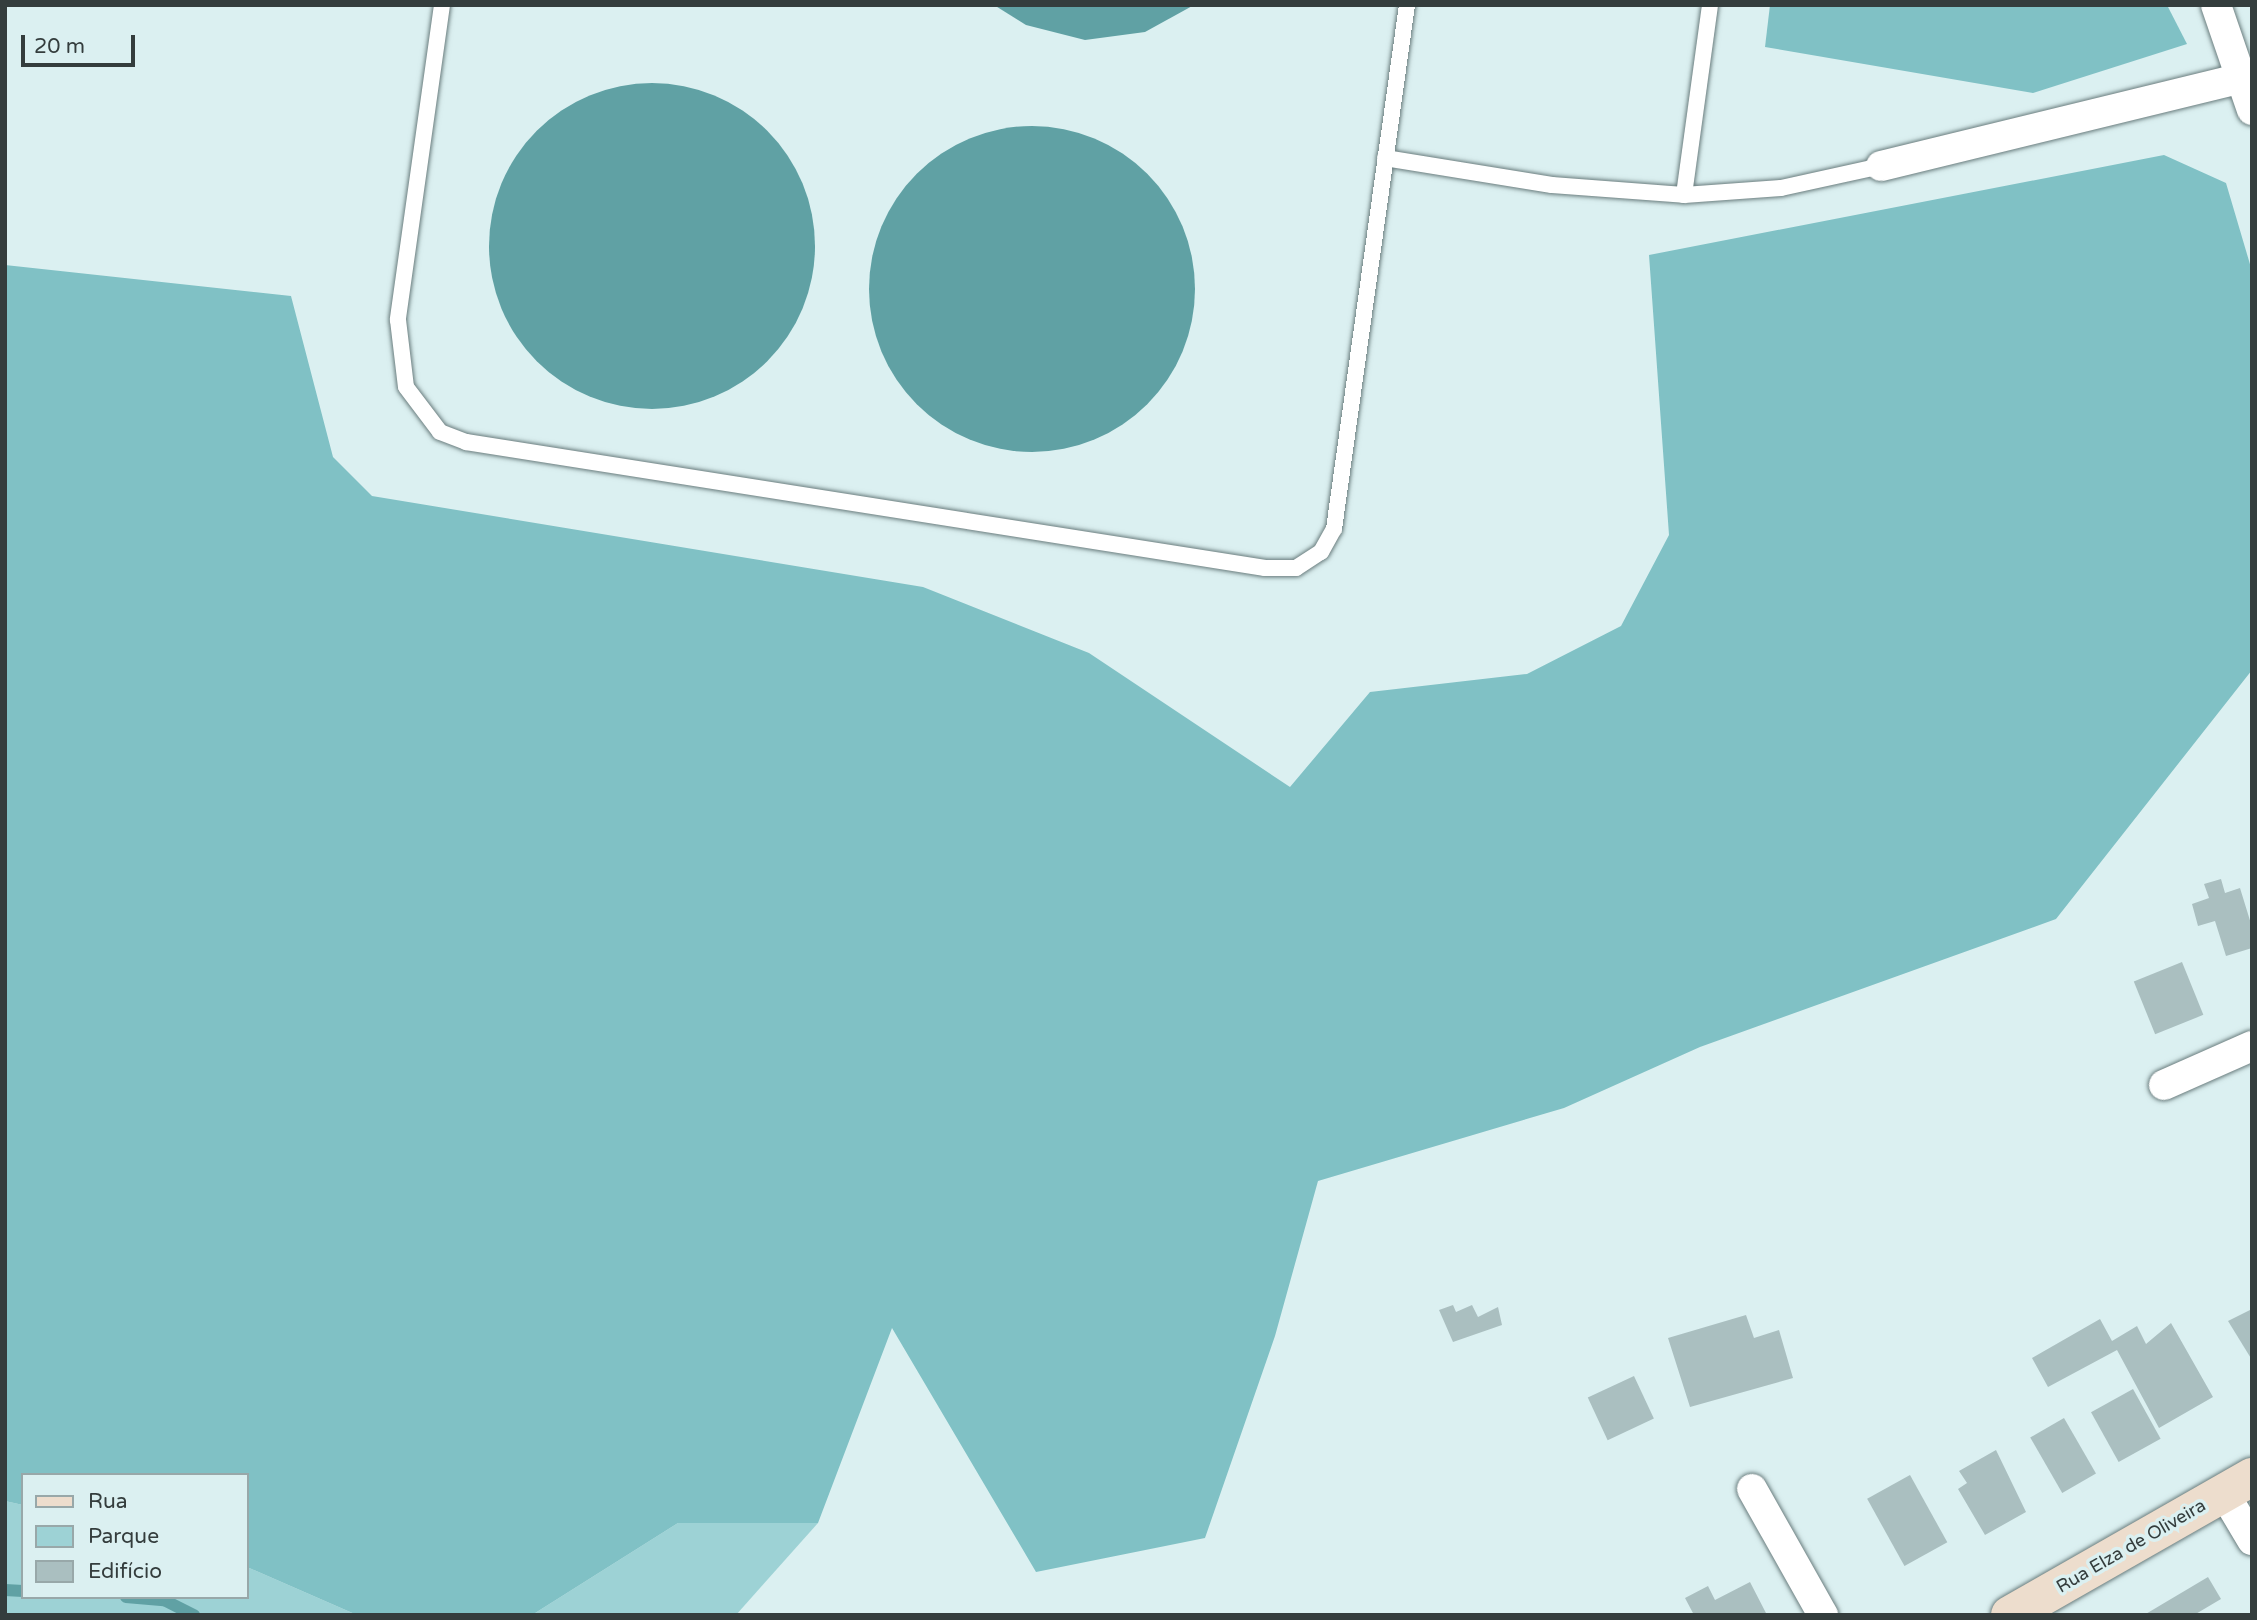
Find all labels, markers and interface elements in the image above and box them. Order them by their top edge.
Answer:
scale bar [24,21,138,65]
text: 20 m [34,34,85,59]
legend [21,1473,248,1599]
text: Rua [88,1489,128,1514]
street label: Rua Elza de Oliveira [2052,1494,2210,1598]
text: Parque [88,1524,159,1549]
text: Edifício [88,1559,162,1584]

